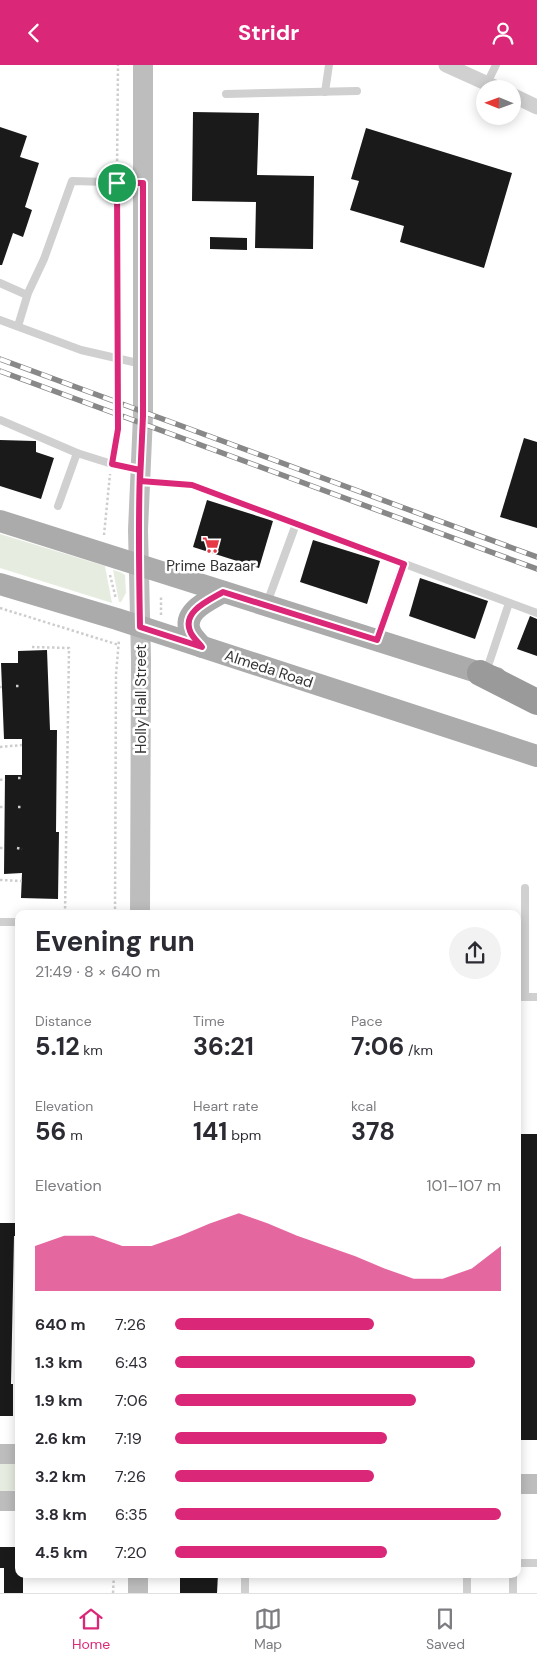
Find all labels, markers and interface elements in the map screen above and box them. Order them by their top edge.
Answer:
text: Stridr [238,18,299,47]
icon: back [20,19,48,47]
icon: person [489,19,517,47]
north arrow [476,80,521,125]
map controls [476,80,521,125]
pin [96,162,138,204]
icon: arrive [103,169,131,197]
supermarket icon: Prime Bazaar [201,535,221,555]
place label: Prime Bazaar [166,556,256,576]
street label: Holly Hall Street [131,644,151,754]
street label: Almeda Road [222,645,316,693]
text: Evening run [35,923,195,960]
button: share [449,927,501,979]
text: 21:49 · 8 × 640 m [35,961,160,982]
text: Distance [35,1012,92,1030]
text: Time [193,1012,225,1030]
text: Pace [351,1012,382,1030]
text: 5.12 [35,1030,80,1063]
text: 36:21 [193,1030,254,1063]
text: 7:06 [351,1030,404,1063]
text: km [80,1041,103,1059]
text: /km [404,1041,433,1059]
text: Elevation [35,1097,93,1115]
text: Heart rate [193,1097,258,1115]
text: kcal [351,1097,376,1115]
text: 56 [35,1115,66,1148]
text: 141 [193,1115,227,1148]
text: 378 [351,1115,395,1148]
text: m [66,1126,83,1144]
text: bpm [227,1126,261,1144]
text: Elevation [35,1175,102,1196]
text: 101–107 m [427,1175,501,1196]
text: 640 m [35,1314,86,1335]
text: 7:26 [115,1314,146,1335]
text: 1.3 km [35,1352,83,1373]
text: 6:43 [115,1352,147,1373]
text: 1.9 km [35,1390,83,1411]
text: 7:06 [115,1390,148,1411]
text: 2.6 km [35,1428,86,1449]
text: 7:19 [115,1428,142,1449]
text: 3.2 km [35,1466,86,1487]
text: 7:26 [115,1466,146,1487]
text: 3.8 km [35,1504,87,1525]
text: 6:35 [115,1504,148,1525]
text: 4.5 km [35,1542,87,1563]
text: 7:20 [115,1542,147,1563]
tab: Home [72,1605,110,1653]
tab: Map [254,1605,282,1653]
tab: Saved [426,1605,465,1653]

